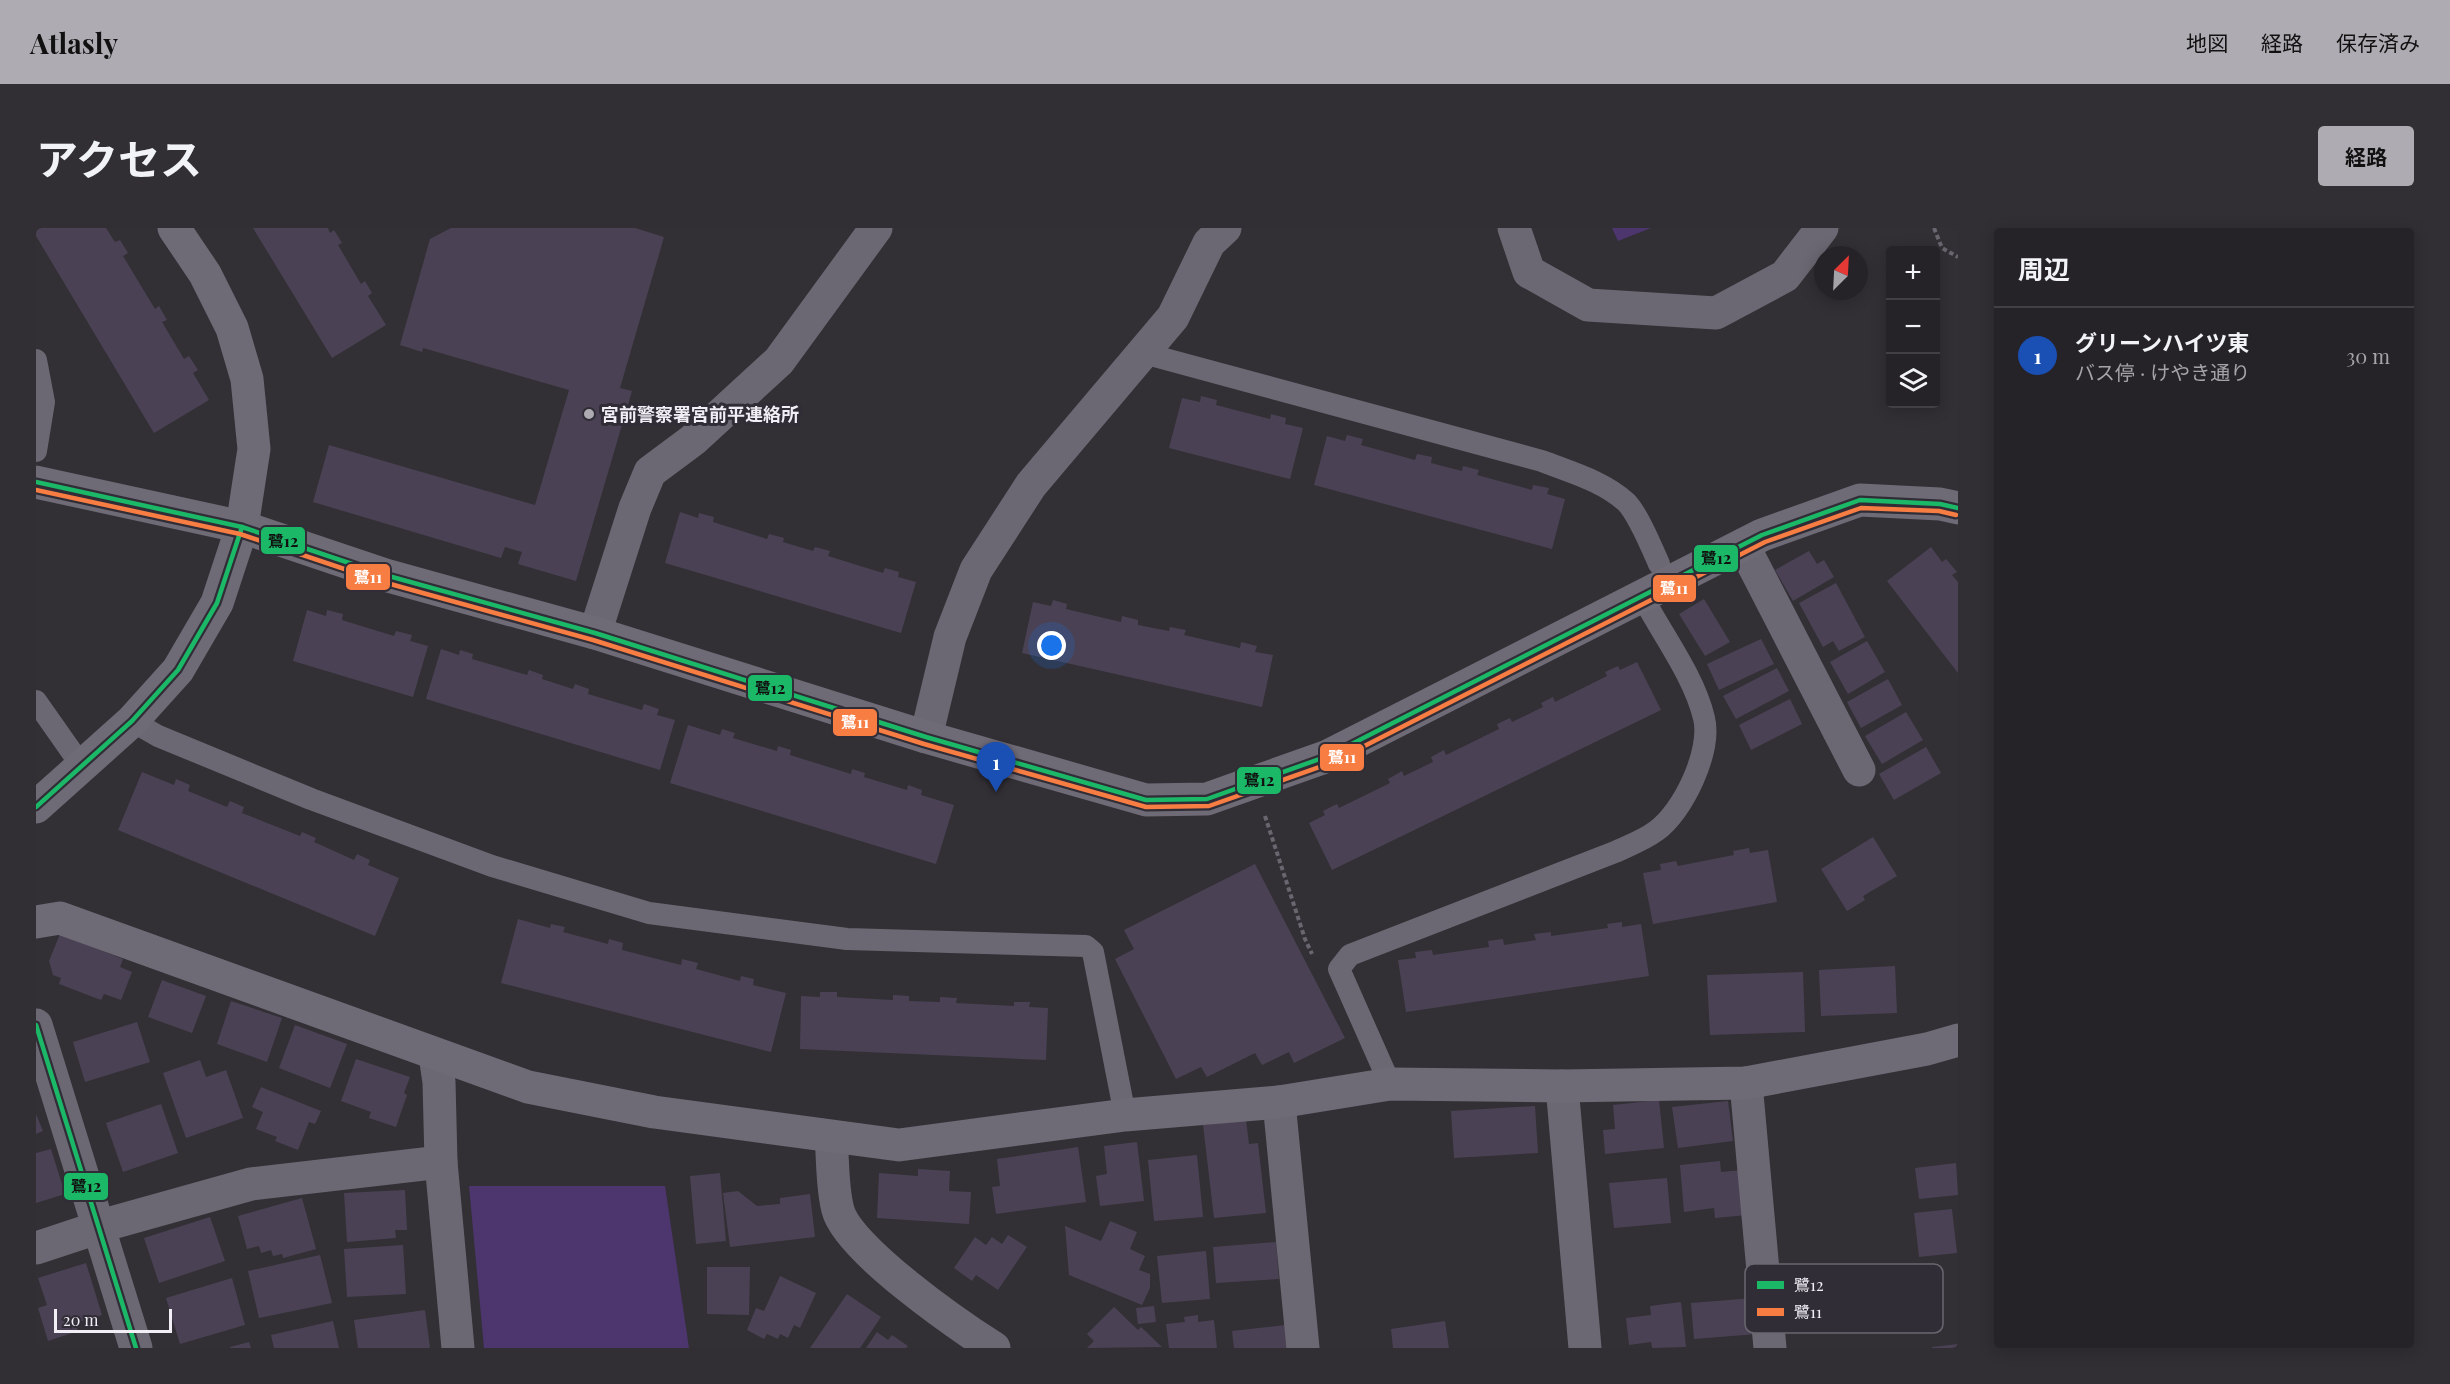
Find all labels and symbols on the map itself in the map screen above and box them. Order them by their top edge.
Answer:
north arrow [1814,246,1868,300]
place label: 宮前警察署宮前平連絡所 [601,402,799,426]
marker: 宮前警察署宮前平連絡所 [582,407,596,421]
line badge: 鷺12 [260,526,306,555]
text: 鷺12 [268,530,298,551]
line badge: 鷺12 [1693,544,1739,573]
text: 鷺12 [1701,547,1731,568]
line badge: 鷺11 [345,563,391,591]
text: 鷺11 [354,566,382,587]
line badge: 鷺11 [1652,574,1697,603]
text: 鷺11 [1660,577,1688,598]
your location [1037,631,1066,660]
line badge: 鷺12 [747,674,793,702]
text: 鷺12 [755,677,785,698]
line badge: 鷺11 [832,708,878,737]
text: 鷺11 [841,711,869,732]
pin: 1 [976,742,1016,792]
line badge: 鷺11 [1319,743,1365,772]
text: 鷺11 [1328,746,1356,767]
line badge: 鷺12 [1236,766,1282,795]
text: 鷺12 [1244,769,1274,790]
line badge: 鷺12 [63,1172,109,1201]
text: 鷺12 [71,1175,101,1196]
legend [1745,1264,1943,1333]
text: 鷺12 [1794,1274,1824,1295]
text: 鷺11 [1794,1301,1822,1322]
scale bar [54,1306,172,1334]

